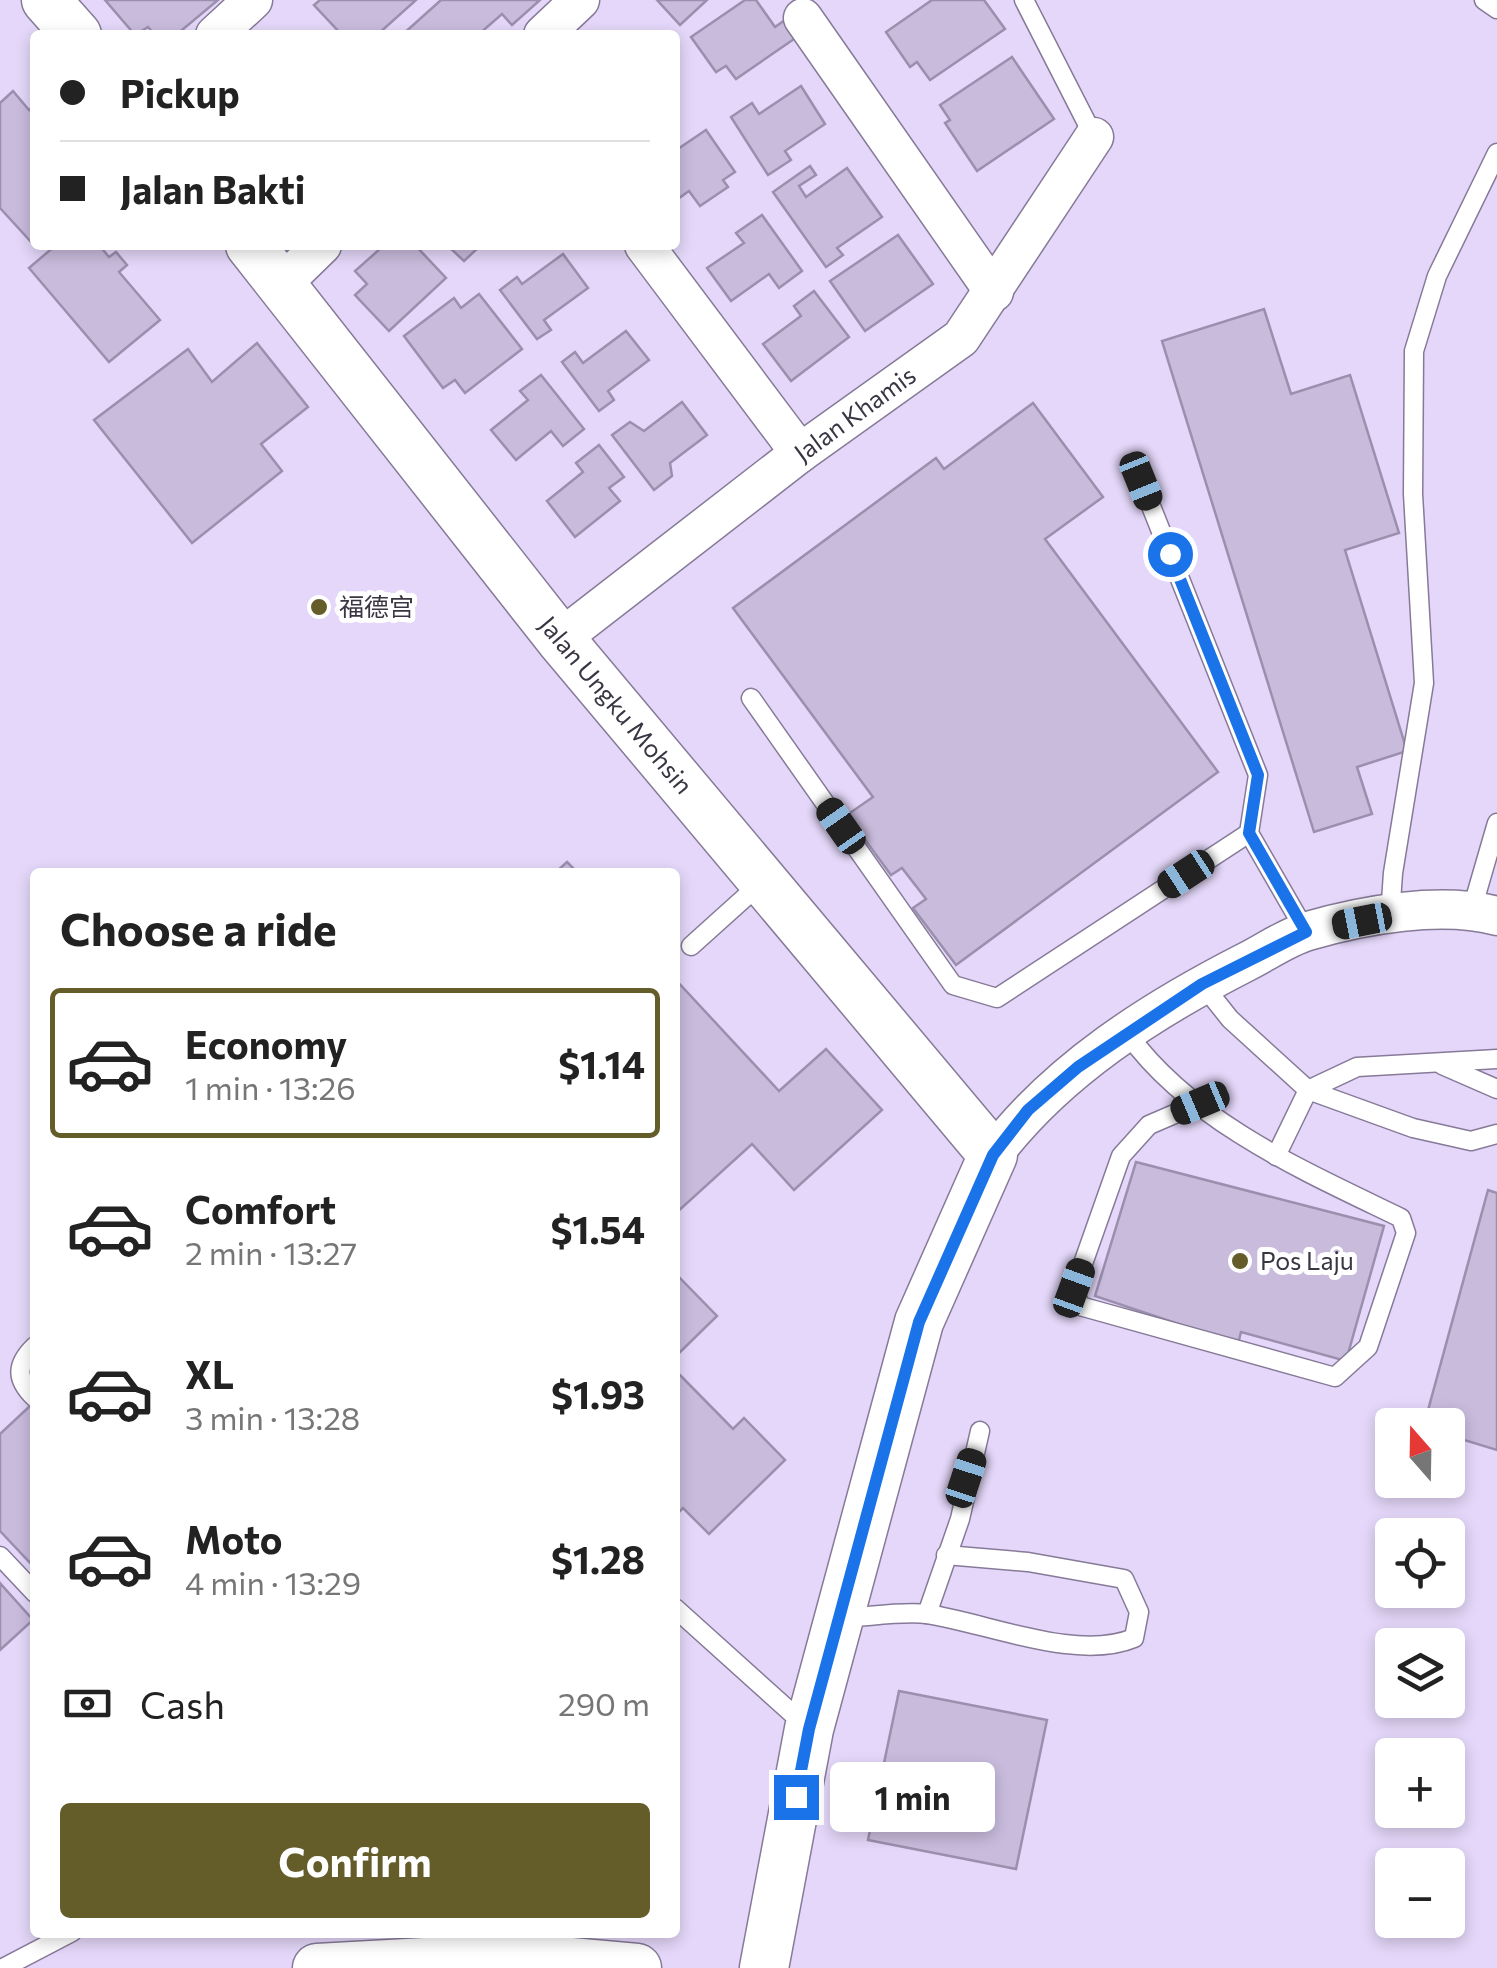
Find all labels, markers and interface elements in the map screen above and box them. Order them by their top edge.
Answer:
text: Pickup [120,69,240,116]
text: Jalan Bakti [120,165,305,212]
street label: Jalan Khamis [788,359,921,467]
car [1116,448,1166,514]
route start [1148,532,1193,577]
place label: 福德宫 [339,591,414,621]
marker: 福德宫 [308,596,330,618]
street label: Jalan Ungku Mohsin [534,609,700,799]
car [812,793,870,859]
car [1153,845,1219,903]
text: Choose a ride [60,900,337,955]
car [1330,901,1394,941]
icon: car [65,1018,155,1108]
text: Economy [185,1020,347,1067]
text: $1.14 [558,1040,645,1087]
text: 1 min · 13:26 [185,1067,356,1107]
car [1167,1077,1233,1129]
icon: car [65,1183,155,1273]
text: Comfort [185,1185,336,1232]
text: $1.54 [550,1205,645,1252]
text: 2 min · 13:27 [185,1232,357,1272]
place label: Pos Laju [1260,1245,1354,1275]
marker: Pos Laju [1229,1250,1251,1272]
car [1050,1255,1098,1321]
icon: car [65,1348,155,1438]
text: XL [185,1350,234,1397]
text: $1.93 [551,1370,645,1417]
text: 3 min · 13:28 [185,1397,360,1437]
north arrow [1375,1408,1465,1498]
map controls [1375,1408,1465,1938]
car [942,1445,990,1511]
icon: car [65,1513,155,1603]
text: Moto [185,1515,283,1562]
button: locate [1375,1518,1465,1608]
text: $1.28 [551,1535,645,1582]
text: 4 min · 13:29 [185,1562,361,1602]
button: layers [1375,1628,1465,1718]
icon: cash [60,1676,115,1731]
text: Cash [140,1680,225,1727]
text: 290 m [558,1683,650,1723]
button: + [1375,1738,1465,1828]
callout: 1 min [831,1762,996,1832]
route end [774,1775,819,1820]
text: 1 min [875,1777,950,1817]
button: Confirm [60,1803,650,1918]
button: − [1375,1848,1465,1938]

